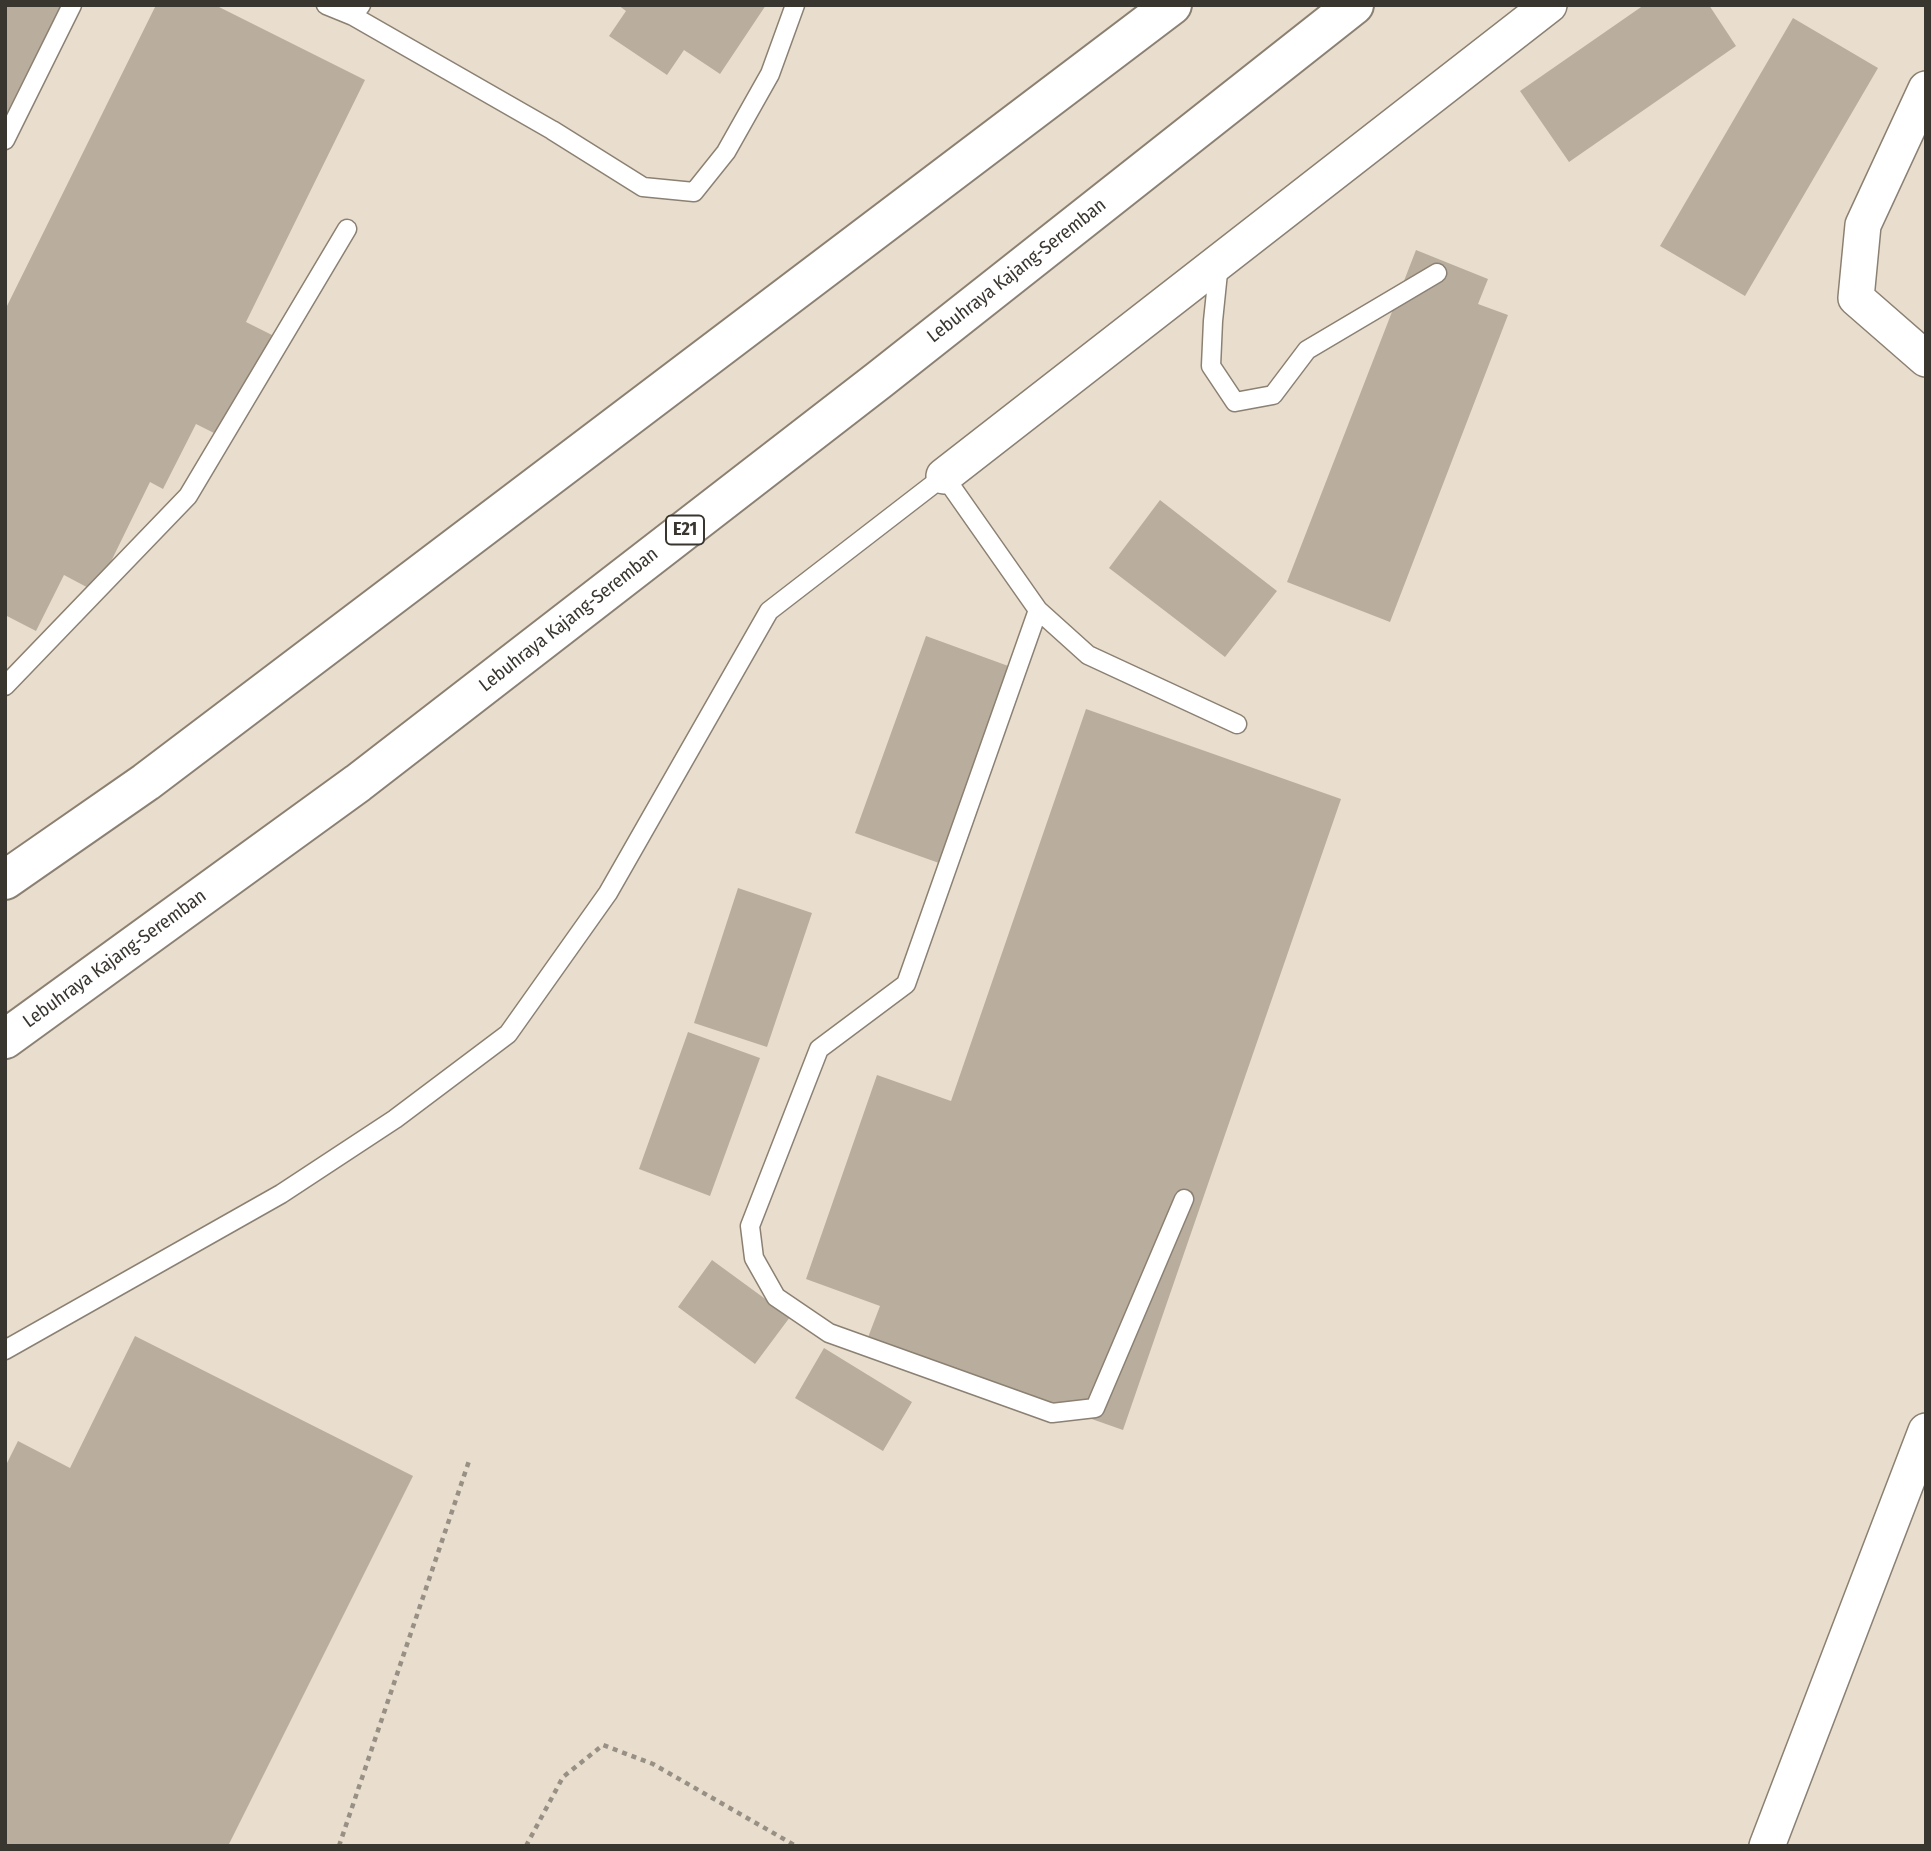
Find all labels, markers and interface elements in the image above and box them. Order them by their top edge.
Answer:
street label: Lebuhraya Kajang-Seremban [923,194,1111,348]
road number: E21 [666,516,704,544]
street label: Lebuhraya Kajang-Seremban [475,543,663,697]
street label: Lebuhraya Kajang-Seremban [19,885,211,1033]

